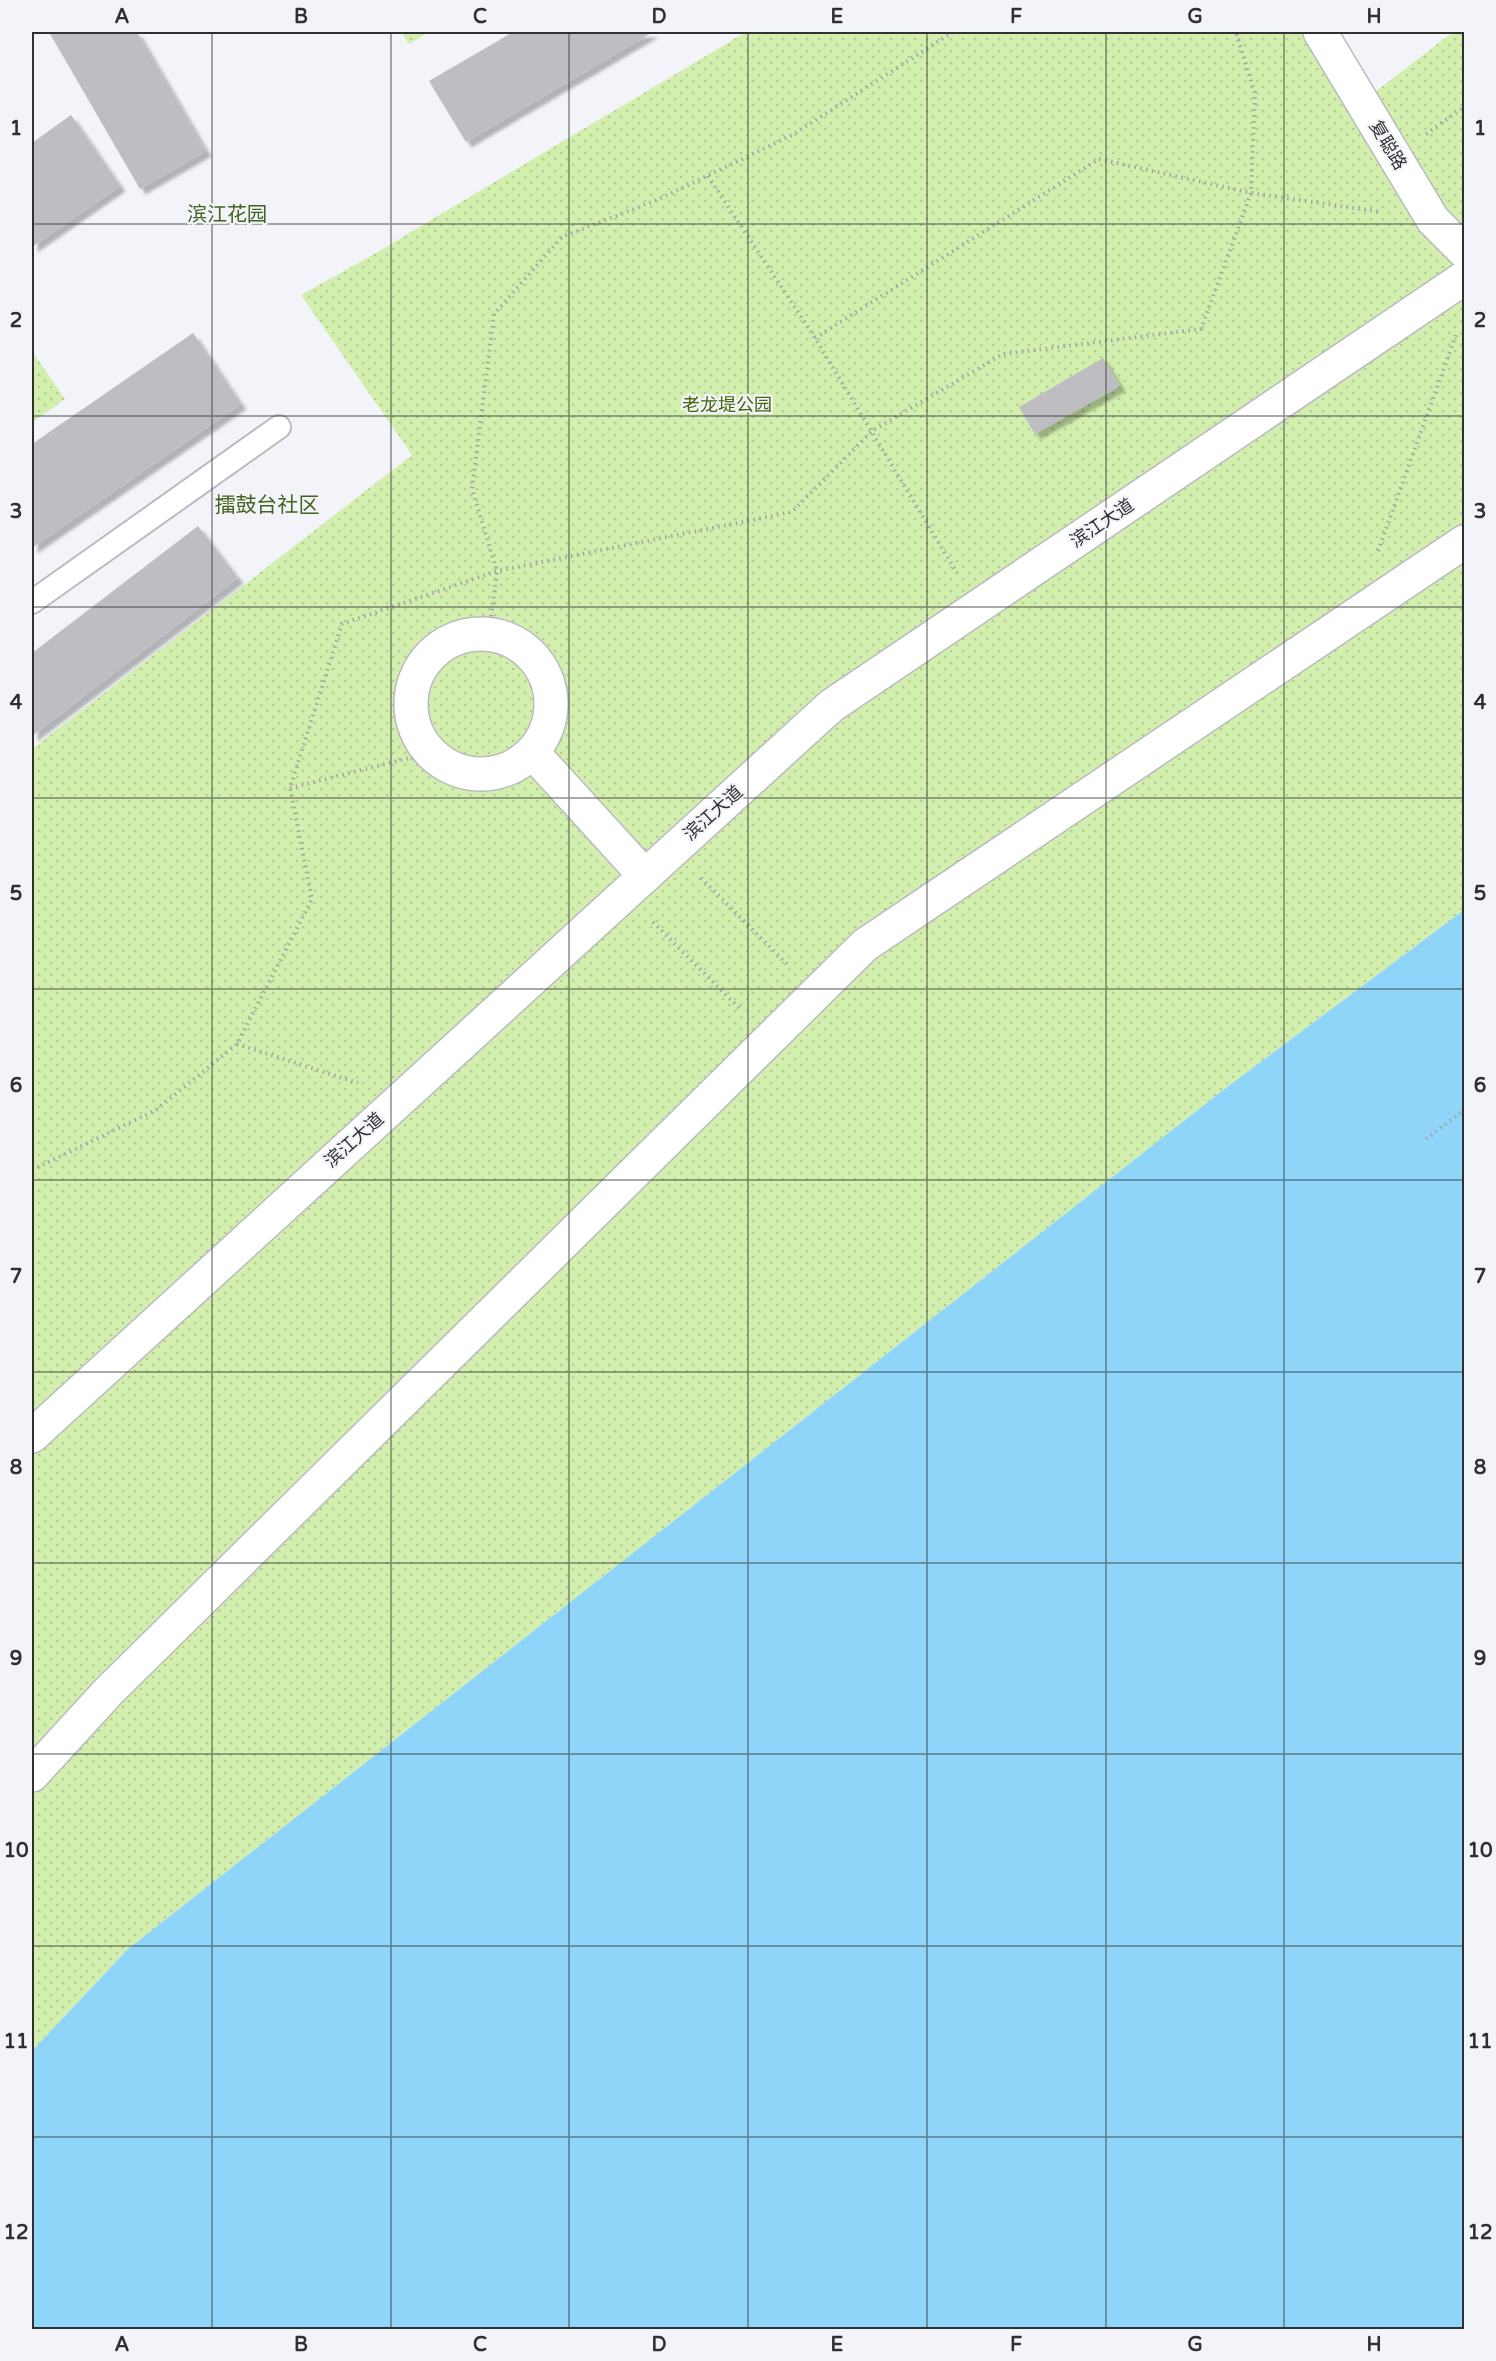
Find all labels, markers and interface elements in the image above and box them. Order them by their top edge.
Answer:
text: A [115,5,130,29]
text: B [294,5,308,29]
text: C [473,5,487,29]
text: D [651,5,667,29]
text: E [831,5,844,29]
text: F [1010,5,1022,29]
text: G [1187,5,1203,29]
text: H [1366,5,1382,29]
street label: 复聪路 [1365,116,1411,174]
text: 1 [10,117,22,141]
text: 1 [1474,117,1486,141]
district label: 滨江花园 [187,203,267,227]
text: 2 [10,309,22,333]
text: 2 [1474,309,1486,333]
park label: 老龙堤公园 [682,394,772,416]
district label: 擂鼓台社区 [215,493,320,518]
street label: 滨江大道 [1066,494,1138,552]
text: 3 [10,500,22,524]
text: 3 [1474,500,1486,524]
text: 4 [10,691,23,715]
text: 4 [1474,691,1487,715]
street label: 滨江大道 [679,781,747,845]
text: 5 [10,882,22,906]
text: 5 [1474,882,1486,906]
text: 6 [10,1074,22,1098]
text: 6 [1474,1074,1486,1098]
street label: 滨江大道 [320,1108,388,1172]
text: 7 [10,1265,22,1289]
text: 7 [1474,1265,1486,1289]
text: 8 [10,1456,22,1480]
text: 8 [1474,1456,1486,1480]
text: 9 [10,1647,22,1671]
text: 9 [1474,1647,1486,1671]
text: 10 [3,1839,29,1863]
text: 10 [1467,1839,1493,1863]
text: 11 [3,2030,29,2054]
text: 11 [1467,2030,1493,2054]
text: 12 [3,2221,29,2245]
text: 12 [1467,2221,1493,2245]
text: A [115,2333,130,2357]
text: B [294,2333,308,2357]
text: C [473,2333,487,2357]
text: D [651,2333,667,2357]
text: E [831,2333,844,2357]
text: F [1010,2333,1022,2357]
text: G [1187,2333,1203,2357]
text: H [1366,2333,1382,2357]

